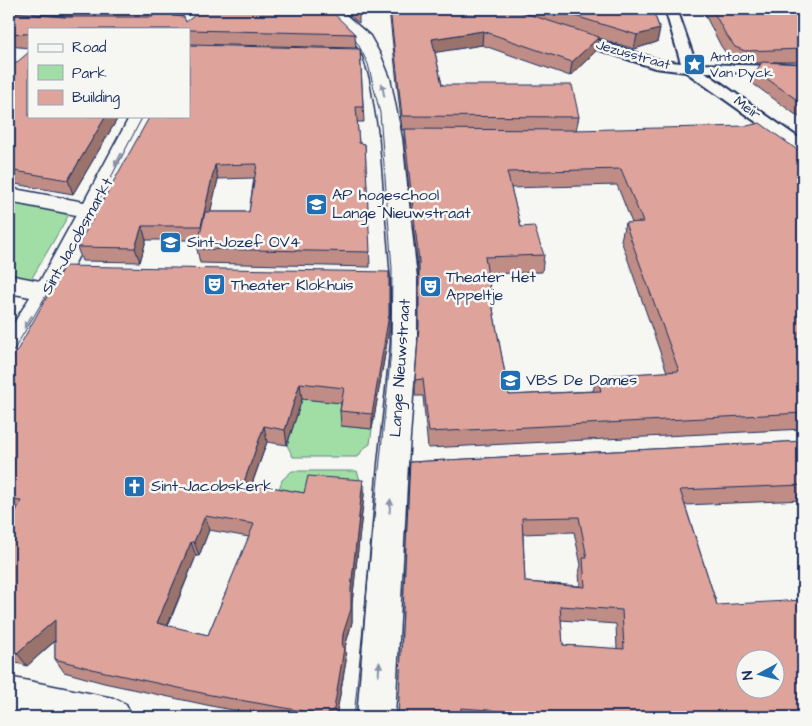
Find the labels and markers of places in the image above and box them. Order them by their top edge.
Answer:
place label: Antoon Van Dyck [710,47,773,83]
place icon: Antoon Van Dyck [682,53,706,77]
place label: AP hogeschool Lange Nieuwstraat [332,184,471,225]
school or university icon: AP hogeschool Lange Nieuwstraat [304,192,328,216]
school or university icon: Sint-Jozef OV4 [159,230,183,254]
place label: Sint-Jozef OV4 [187,231,301,253]
place label: Theater Het Appeltje [446,266,536,306]
theatre icon: Theater Klokhuis [203,273,227,297]
place label: Theater Klokhuis [231,274,354,296]
theatre icon: Theater Het Appeltje [418,274,442,298]
school or university icon: VBS De Dames [498,368,522,392]
place label: VBS De Dames [526,369,637,391]
church icon: Sint-Jacobskerk [123,474,147,498]
place label: Sint-Jacobskerk [151,475,273,497]

